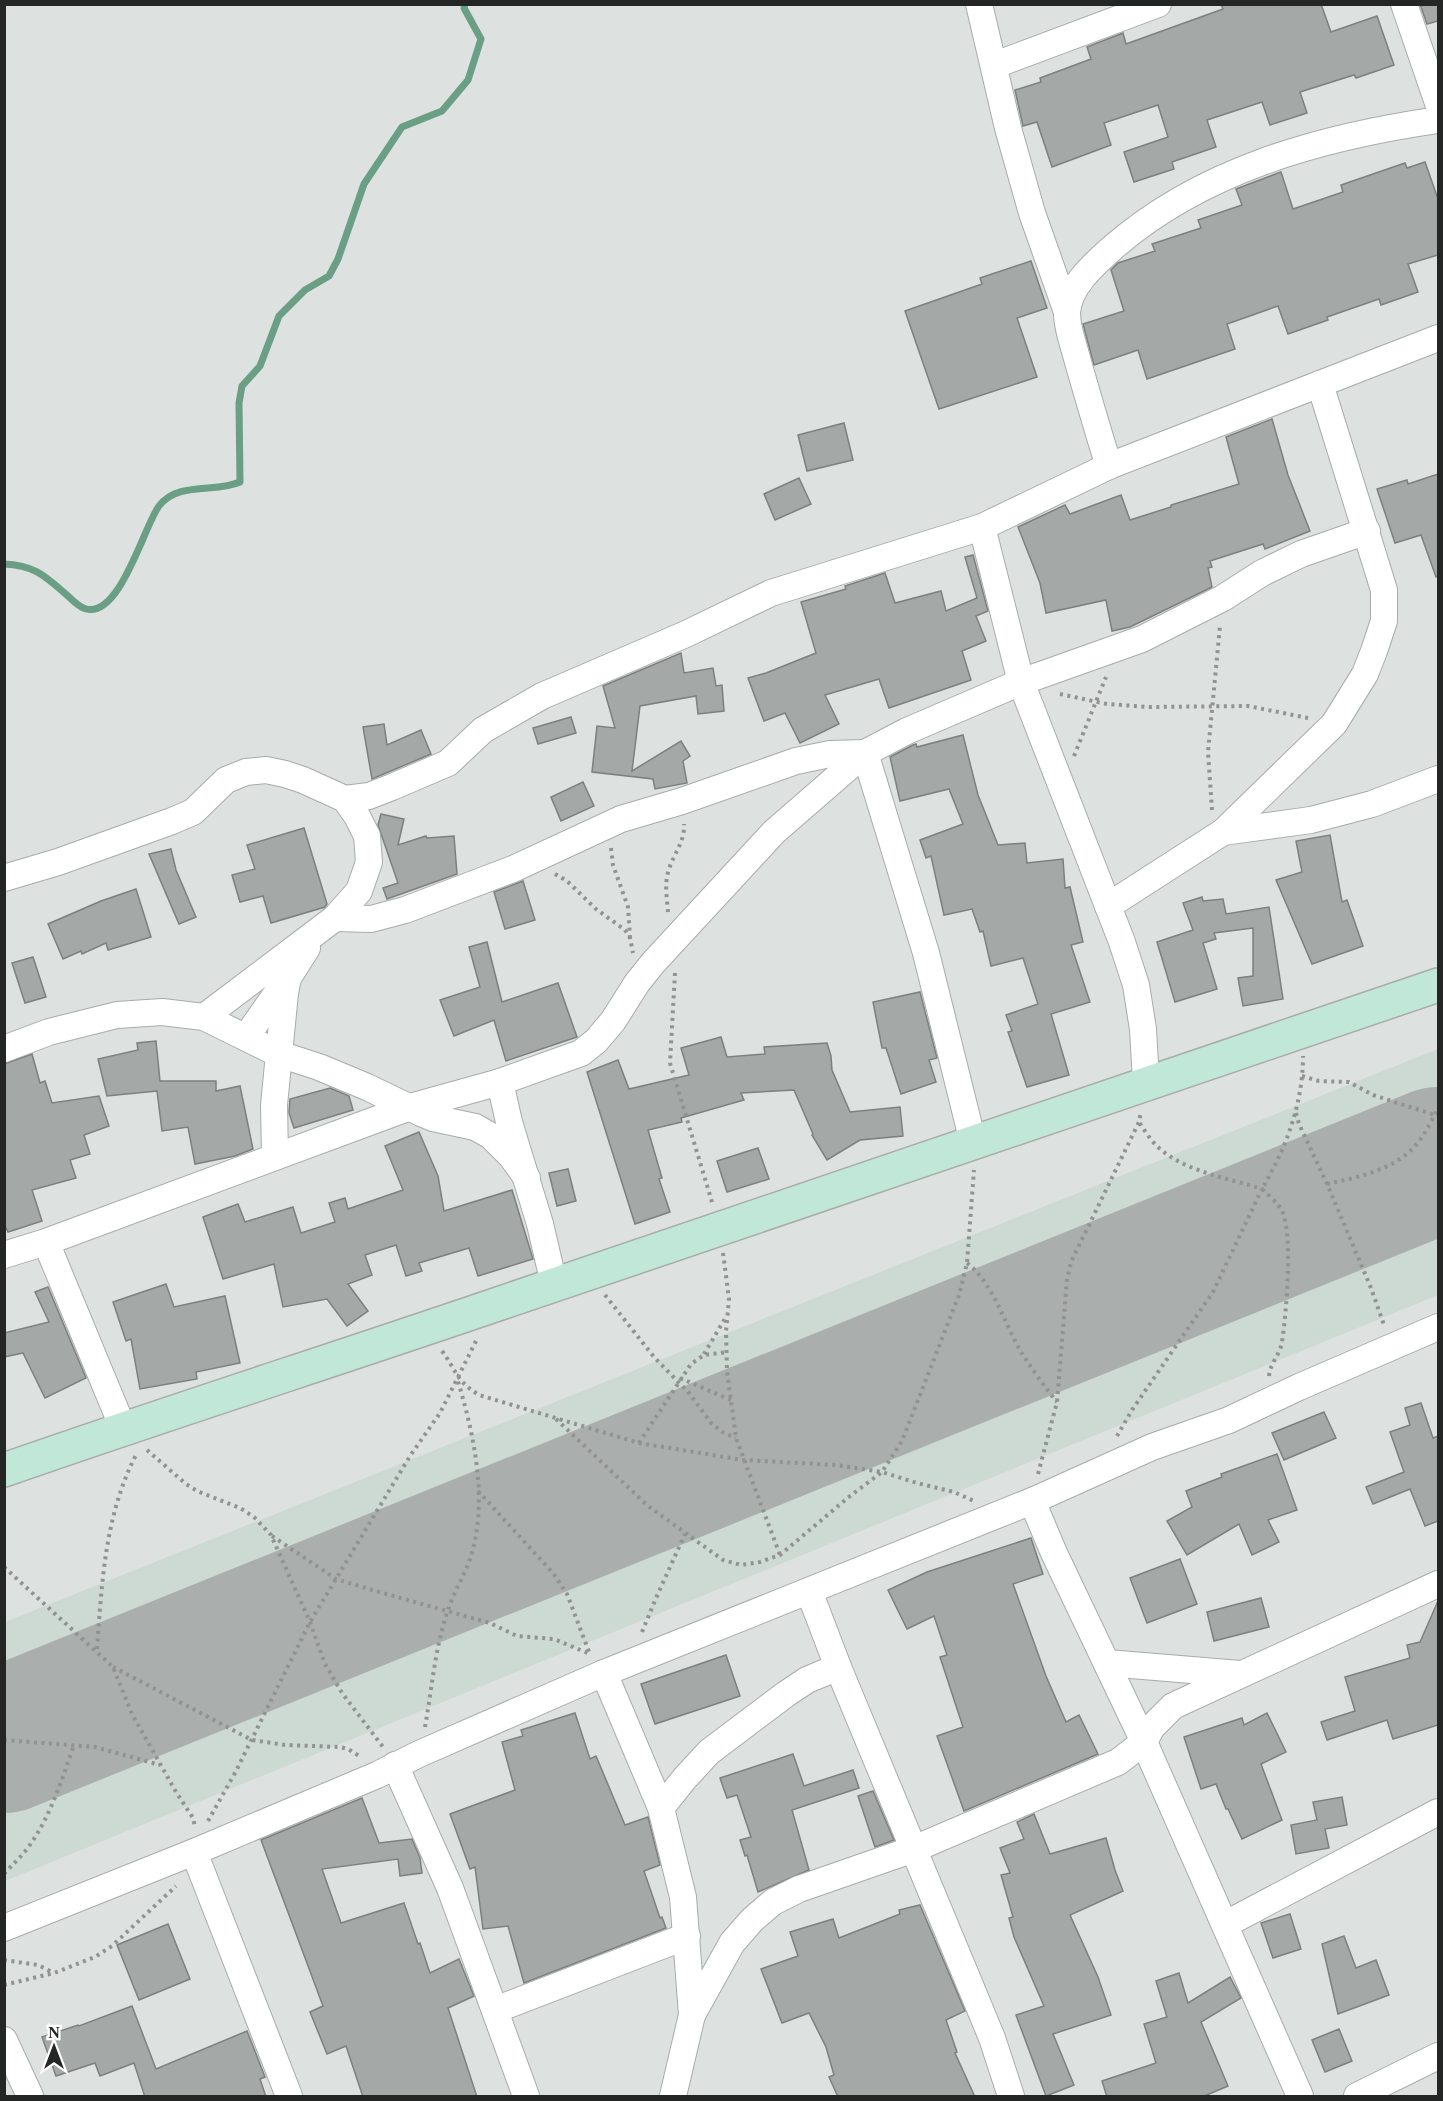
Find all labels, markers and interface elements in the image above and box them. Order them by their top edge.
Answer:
north arrow [24,2017,84,2077]
text: N [48,2024,60,2041]

